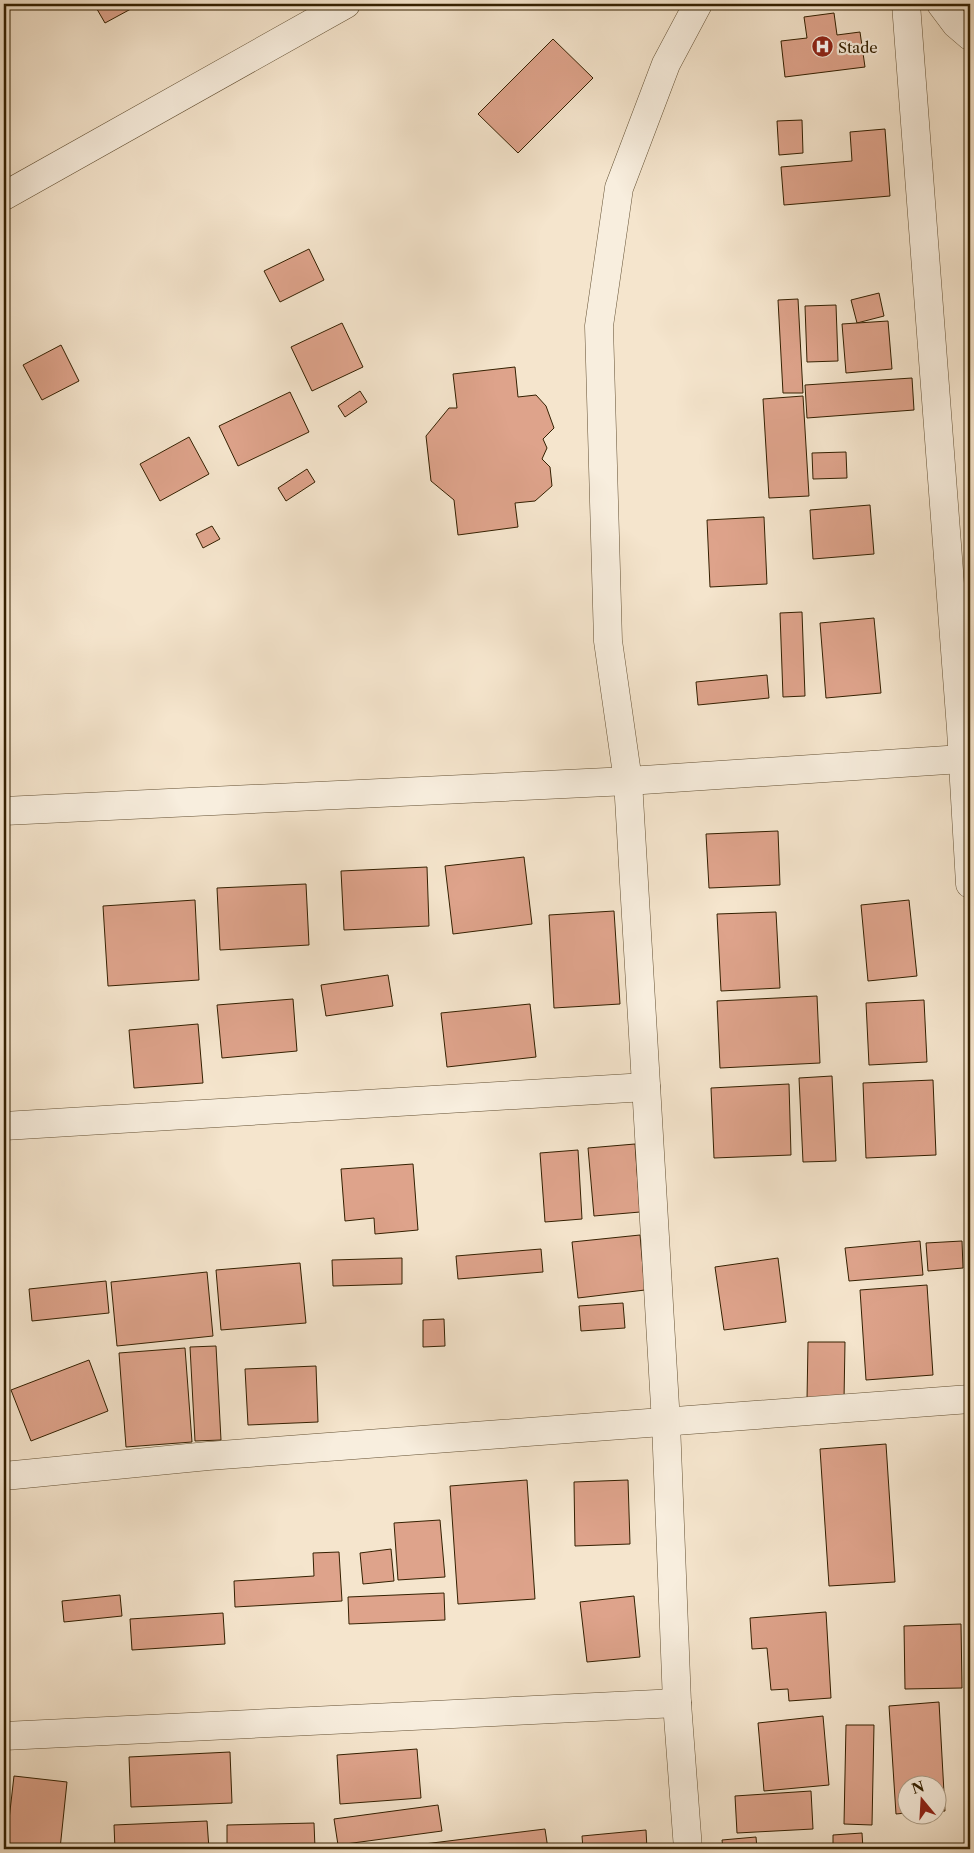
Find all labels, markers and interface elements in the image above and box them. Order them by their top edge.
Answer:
hospital icon: Stade [810,35,834,59]
place label: Stade [838,38,878,57]
north arrow [896,1776,946,1826]
text: N [909,1777,927,1798]

